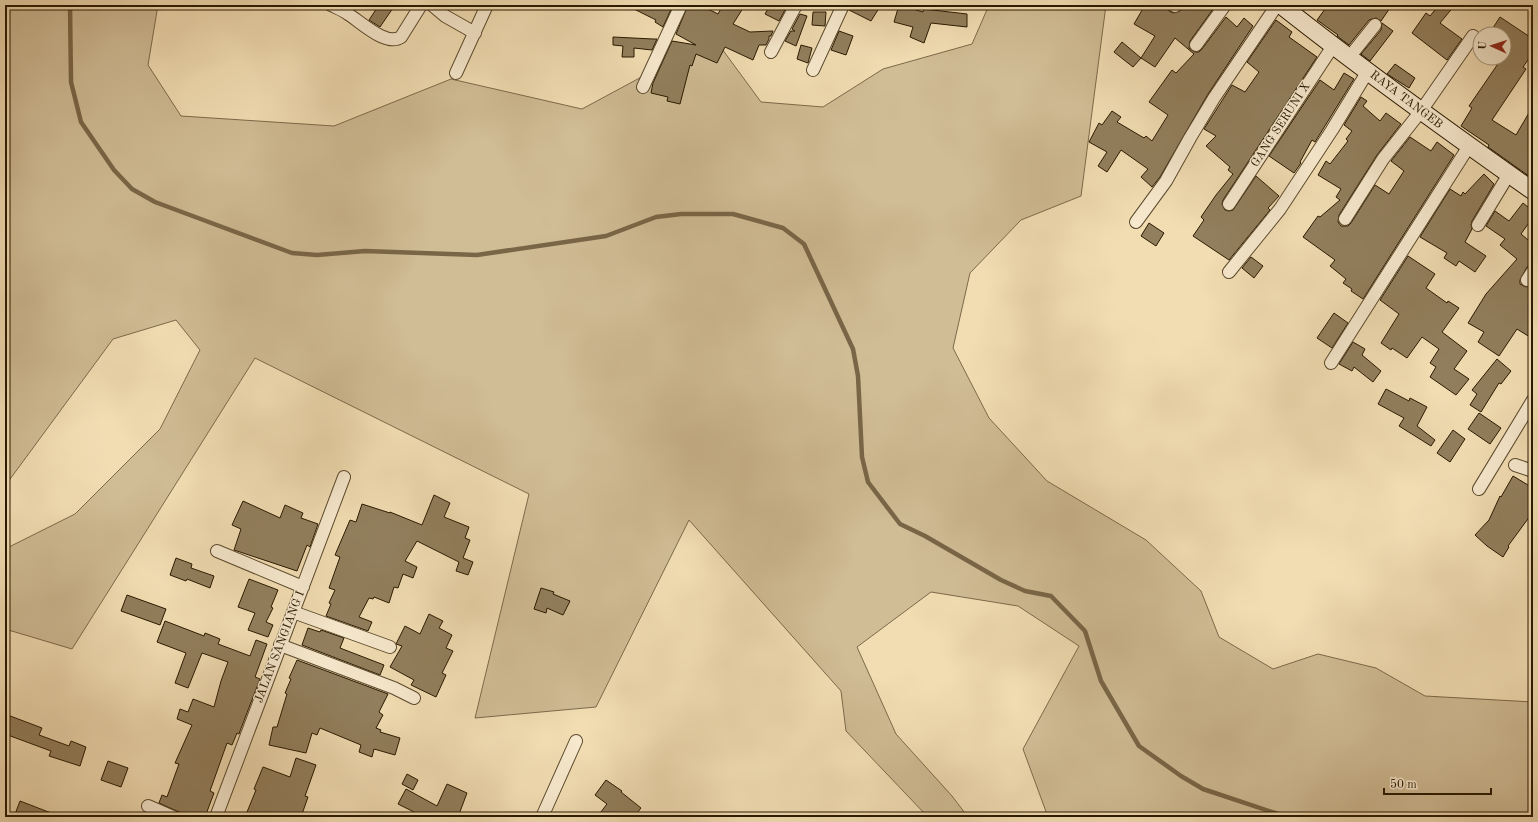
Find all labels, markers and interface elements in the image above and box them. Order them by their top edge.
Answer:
north arrow [1472,26,1512,66]
text: U [1478,41,1489,50]
street label: RAYA TANGEB [1367,69,1445,131]
street label: GANG SERUNI X [1249,81,1313,169]
street label: JALAN SANGIANG I [253,589,307,705]
scale bar [1384,770,1491,796]
text: 50 m [1390,778,1417,791]

